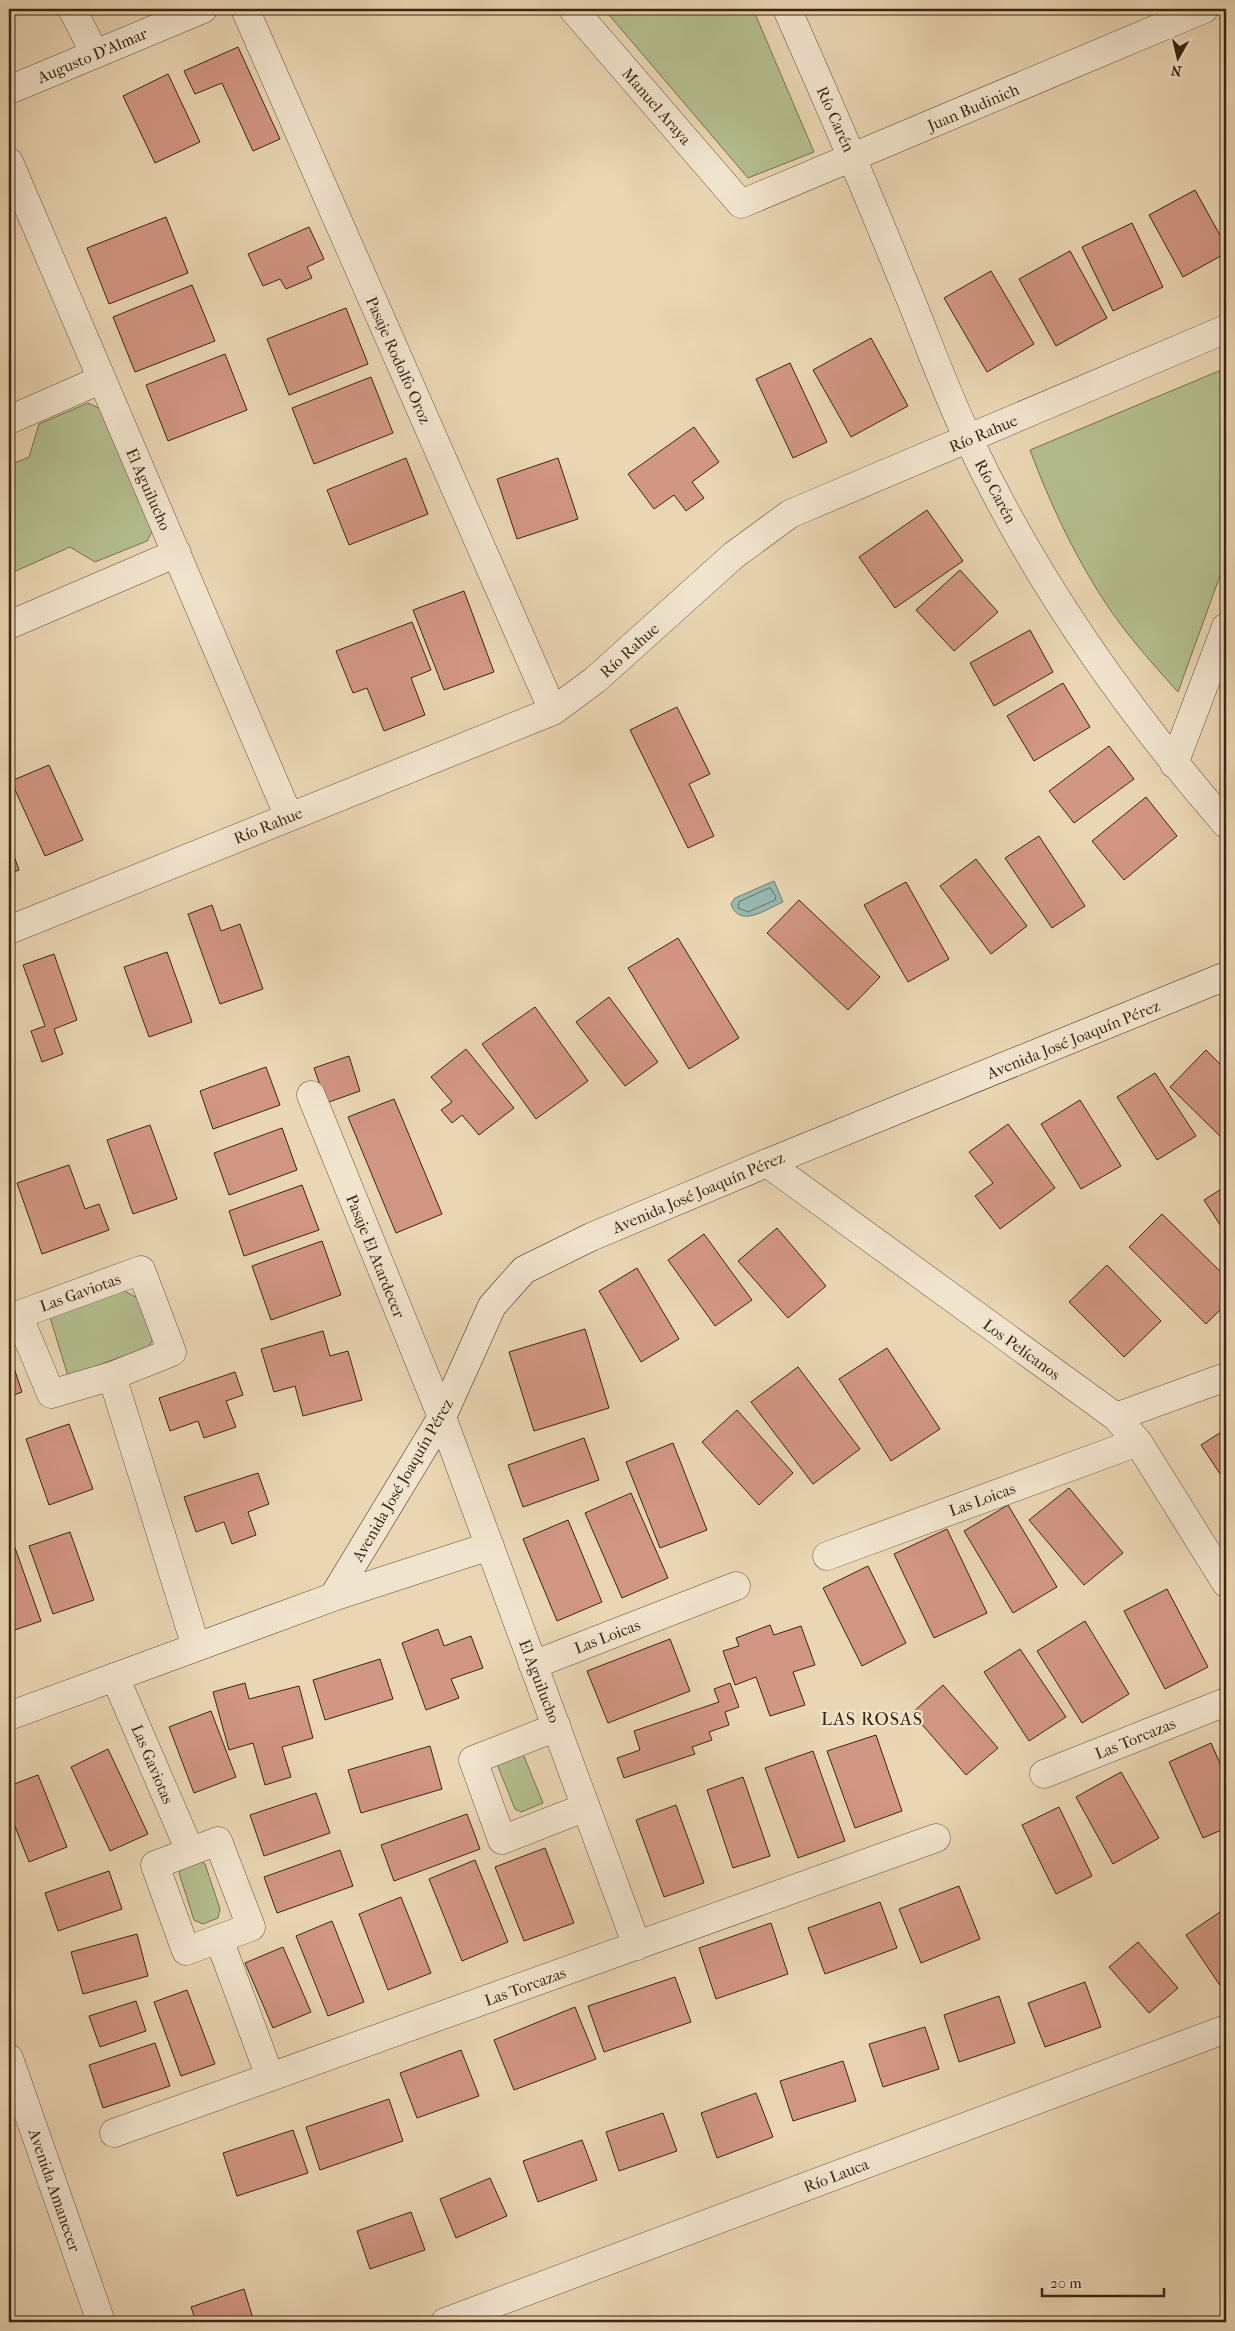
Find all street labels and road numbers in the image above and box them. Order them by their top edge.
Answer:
street label: Augusto D'Almar [33,24,150,88]
street label: Manuel Araya [618,64,696,149]
street label: Juan Budinich [923,80,1022,136]
street label: Río Carén [813,83,859,156]
street label: Pasaje Rodolfo Oroz [362,294,435,427]
street label: Río Rahue [946,410,1020,456]
street label: El Aguilucho [122,445,175,533]
street label: Río Carén [971,456,1021,527]
street label: Río Rahue [596,619,663,682]
street label: Río Rahue [231,803,306,848]
street label: Avenida José Joaquín Pérez [983,996,1163,1083]
street label: Avenida José Joaquín Pérez [608,1148,787,1238]
street label: Pasaje El Atardecer [342,1192,409,1321]
street label: Las Gaviotas [37,1269,123,1316]
street label: Los Pelícanos [979,1315,1064,1384]
street label: Avenida José Joaquín Pérez [347,1395,457,1566]
street label: Las Loicas [946,1479,1018,1520]
street label: Las Loicas [572,1615,643,1658]
street label: El Aguilucho [515,1637,564,1726]
street label: Las Torcazas [1092,1714,1178,1763]
street label: Las Gaviotas [127,1722,178,1807]
street label: Las Torcazas [482,1963,569,2010]
street label: Avenida Amanecer [24,2125,85,2254]
street label: Río Lauca [801,2154,872,2197]

